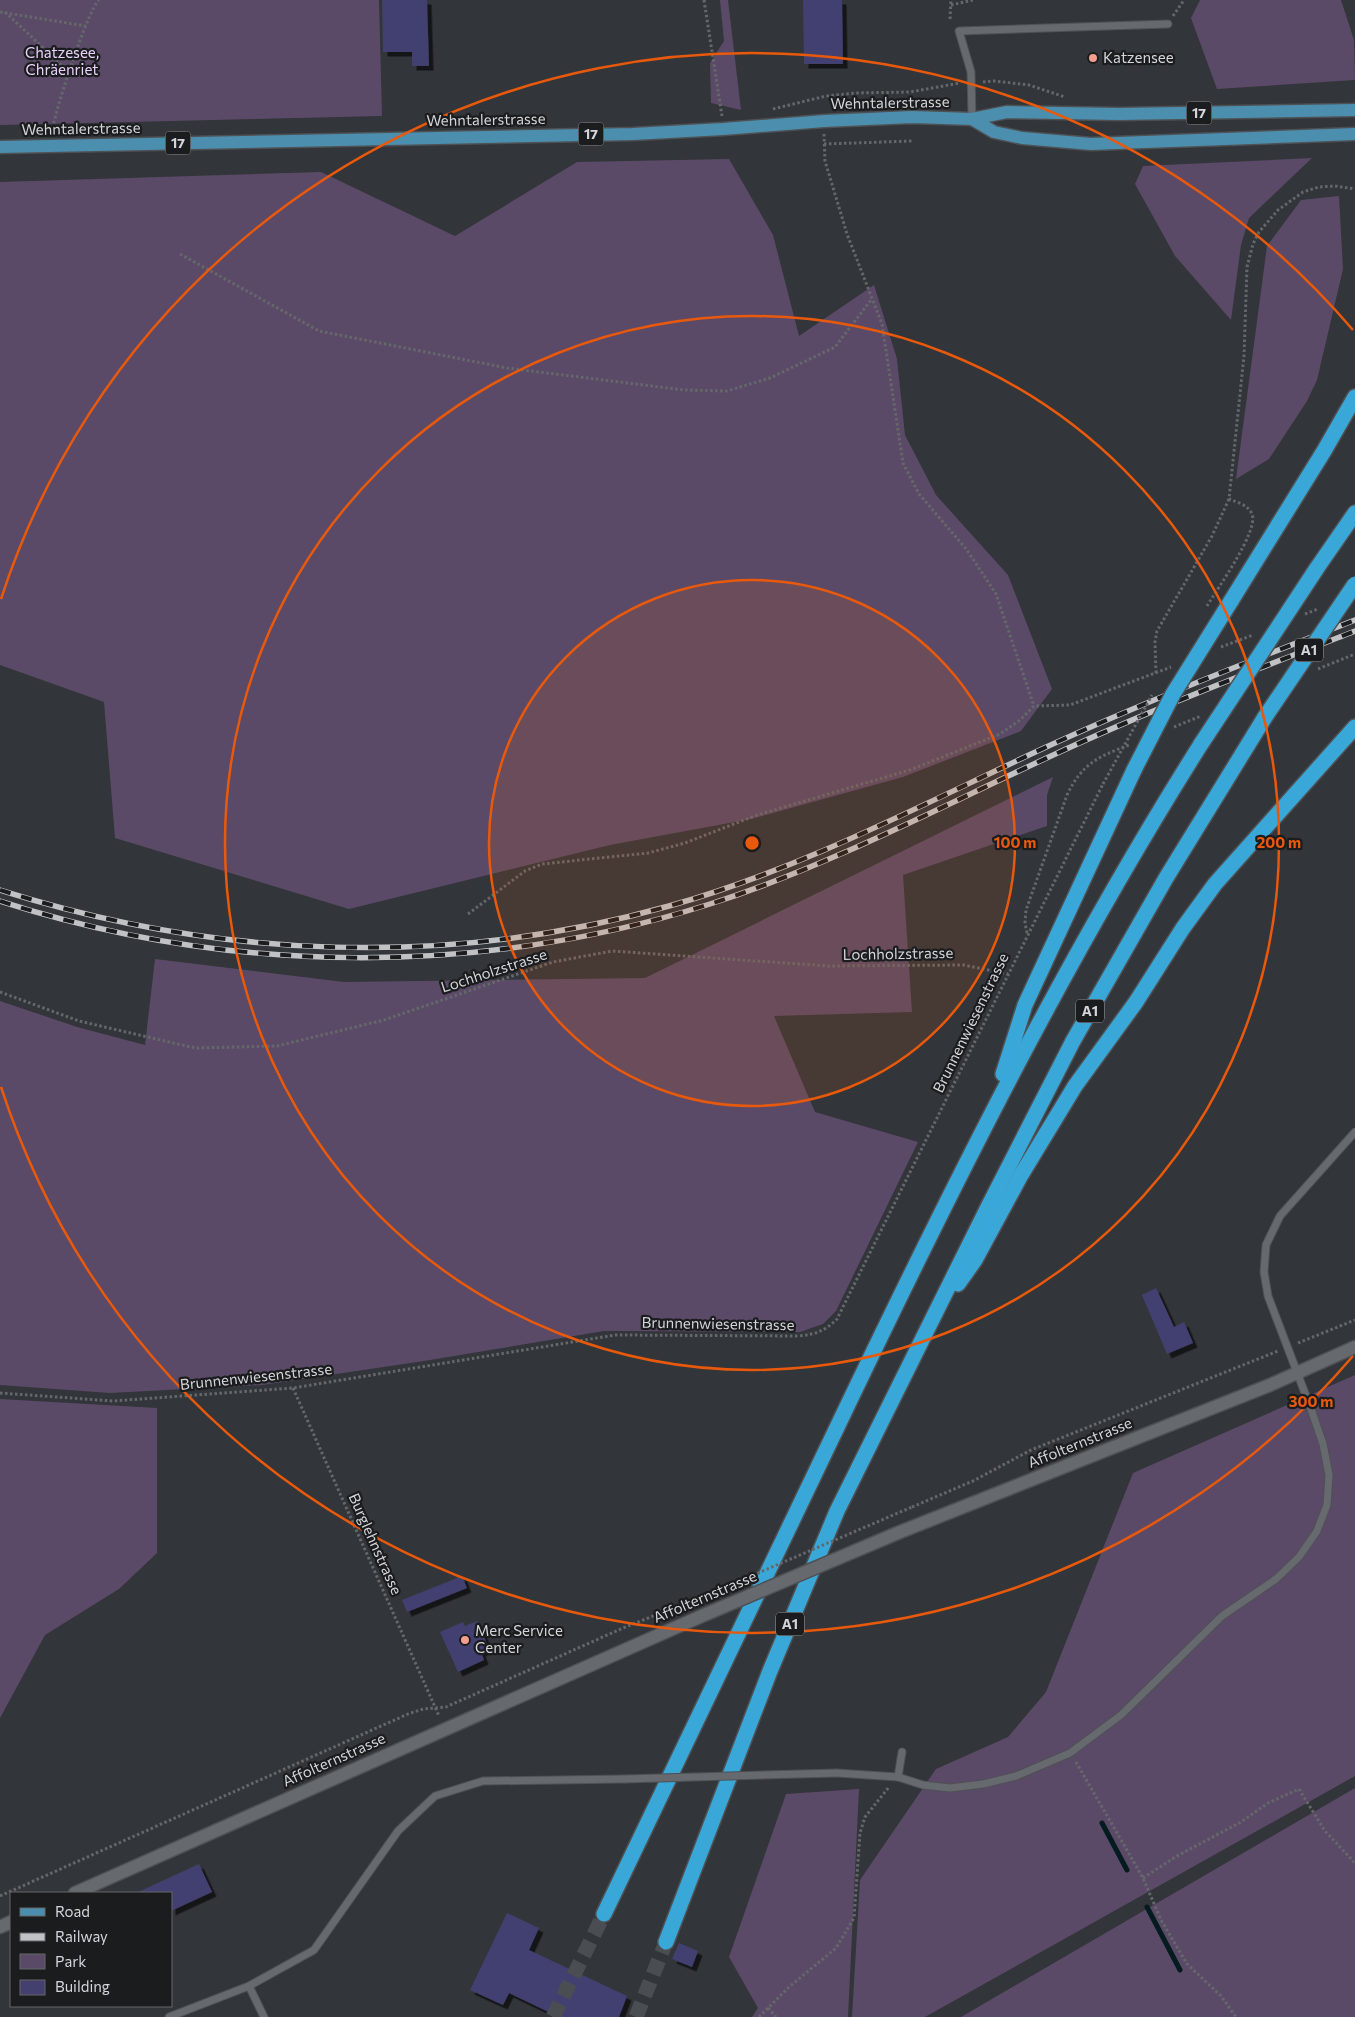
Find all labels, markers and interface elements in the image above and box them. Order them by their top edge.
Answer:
park label: Chatzesee, Chräenriet [25,43,99,78]
place label: Katzensee [1103,48,1174,66]
marker: Katzensee [1087,52,1099,64]
street label: Wehntalerstrasse [830,92,950,112]
road number: 17 [1186,102,1212,125]
street label: Wehntalerstrasse [426,109,546,129]
street label: Wehntalerstrasse [21,118,141,138]
road number: 17 [578,122,604,146]
road number: 17 [166,132,190,154]
road number: A1 [1295,638,1323,662]
text: 100 m [994,833,1036,851]
text: 200 m [1257,833,1301,851]
centre of rings [743,834,761,852]
street label: Lochholzstrasse [843,943,953,963]
street label: Lochholzstrasse [438,944,549,996]
street label: Brunnenwiesenstrasse [929,950,1012,1095]
road number: A1 [1076,999,1104,1022]
street label: Brunnenwiesenstrasse [641,1313,795,1333]
street label: Brunnenwiesenstrasse [179,1359,333,1393]
text: 300 m [1289,1392,1333,1410]
street label: Affolternstrasse [1025,1413,1134,1471]
street label: Burglehnstrasse [345,1490,406,1597]
street label: Affolternstrasse [650,1566,759,1626]
road number: A1 [776,1612,804,1636]
place label: Merc Service Center [475,1621,563,1656]
marker: Merc Service Center [459,1634,471,1646]
street label: Affolternstrasse [279,1728,388,1790]
legend [10,1892,172,2007]
text: Road [55,1902,90,1920]
text: Railway [55,1927,108,1945]
text: Park [55,1952,86,1970]
text: Building [55,1977,110,1995]

